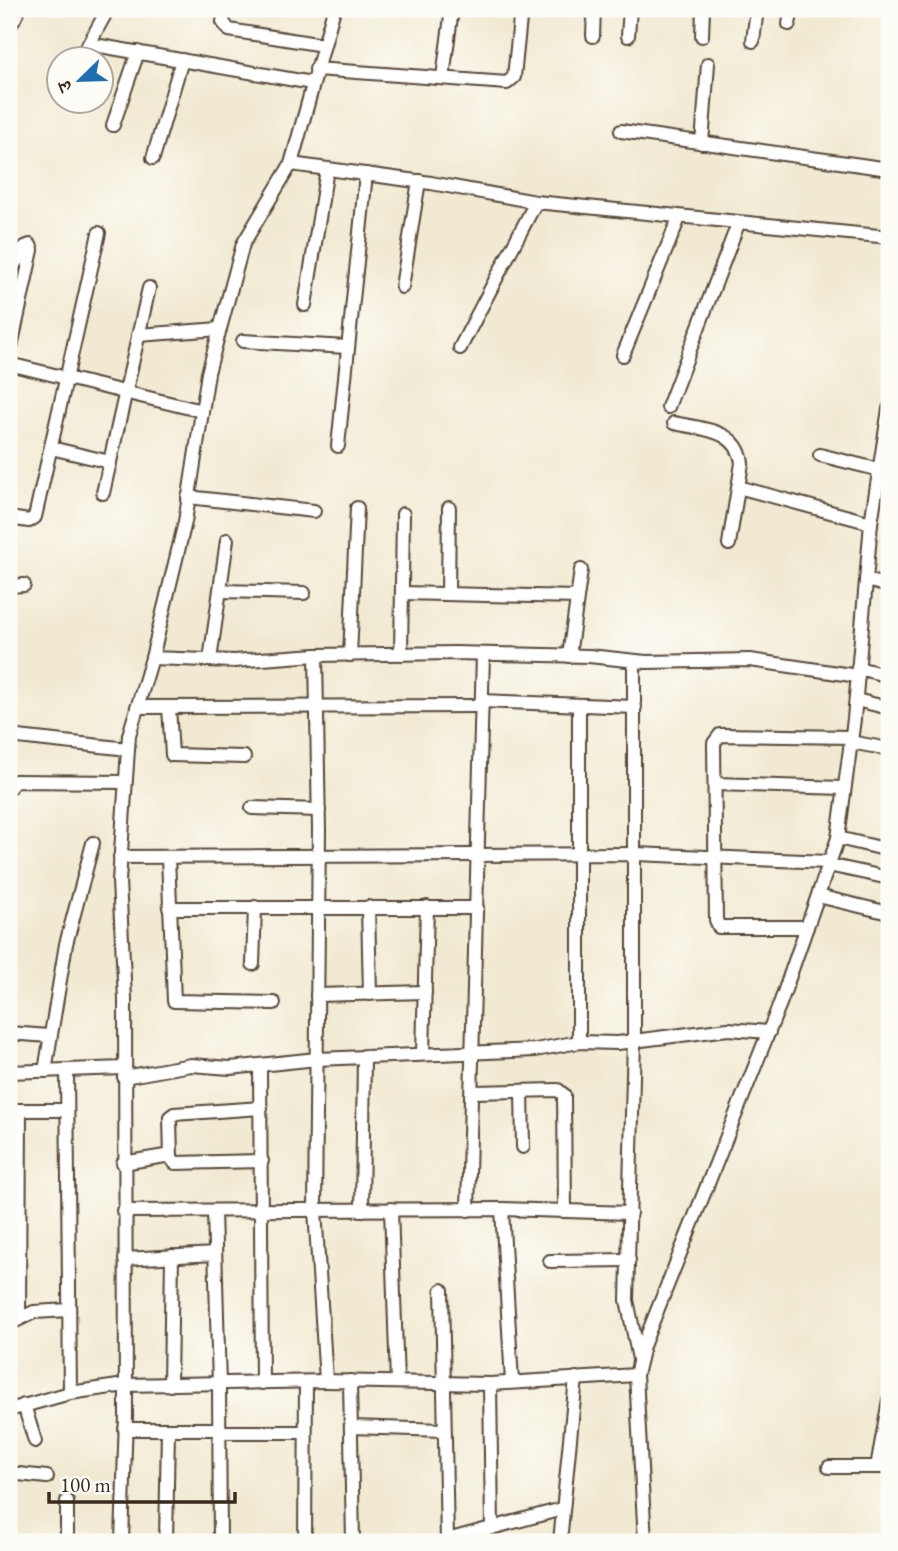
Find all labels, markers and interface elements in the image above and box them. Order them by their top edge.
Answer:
north arrow [46,46,116,116]
text: उ [51,76,79,98]
scale bar [49,1460,234,1504]
text: 100 m [60,1471,111,1498]

